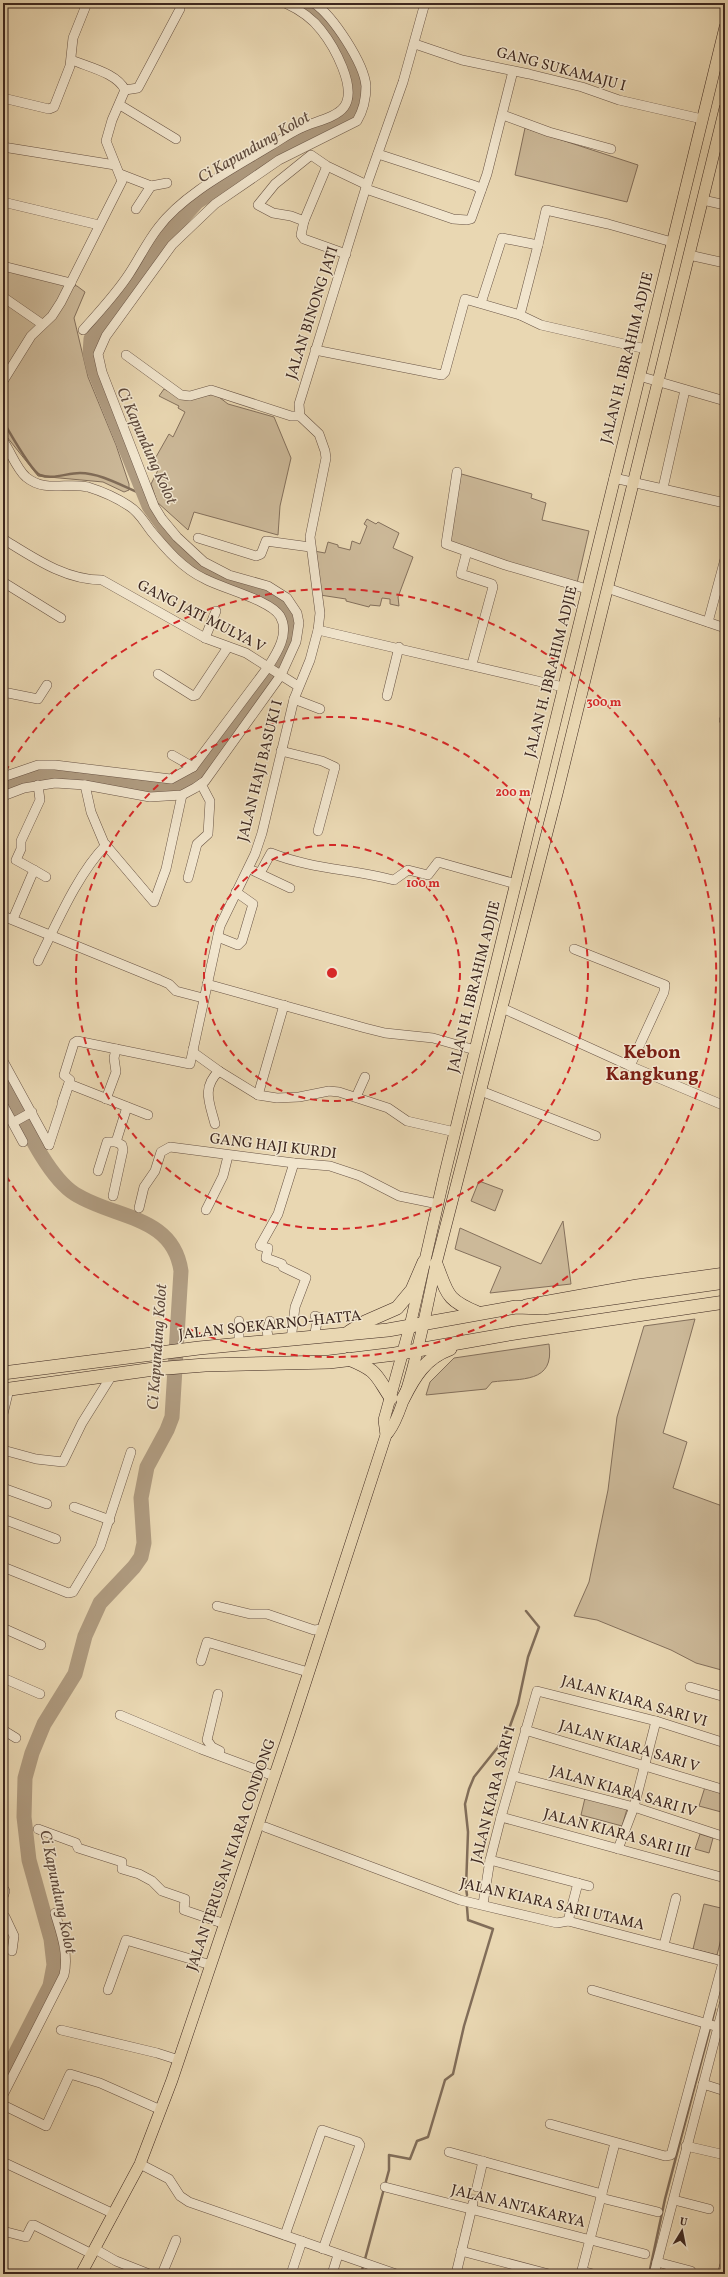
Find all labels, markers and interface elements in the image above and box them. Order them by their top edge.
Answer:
street label: GANG SUKAMAJU I [494,43,628,97]
water label: Ci Kapundung Kolot [194,107,315,189]
street label: JALAN BINONG JATI [282,244,344,382]
street label: JALAN H. IBRAHIM ADJIE [596,270,660,446]
water label: Ci Kapundung Kolot [110,384,182,509]
street label: GANG JATI MULYA V [133,576,269,658]
street label: JALAN H. IBRAHIM ADJIE [520,584,584,760]
text: 300 m [587,695,622,711]
street label: JALAN HAJI BASUKI I [233,698,289,844]
text: 200 m [495,785,531,801]
text: 100 m [406,876,440,892]
street label: JALAN H. IBRAHIM ADJIE [443,899,507,1075]
centre of rings [325,966,339,980]
district label: Kebon Kangkung [605,1040,699,1088]
street label: GANG HAJI KURDI [208,1129,338,1165]
water label: Ci Kapundung Kolot [143,1282,173,1411]
street label: JALAN SOEKARNO-HATTA [178,1306,363,1346]
street label: JALAN KIARA SARI VI [559,1671,709,1733]
street label: JALAN KIARA SARI V [556,1716,702,1778]
street label: JALAN KIARA SARI I [467,1724,521,1866]
street label: JALAN TERUSAN KIARA CONDONG [182,1736,282,1974]
street label: JALAN KIARA SARI IV [547,1761,699,1823]
street label: JALAN KIARA SARI III [541,1804,693,1864]
water label: Ci Kapundung Kolot [33,1828,81,1957]
street label: JALAN KIARA SARI UTAMA [458,1874,647,1937]
street label: JALAN ANTAKARYA [449,2180,588,2234]
north arrow [662,2211,702,2251]
text: U [678,2215,689,2231]

